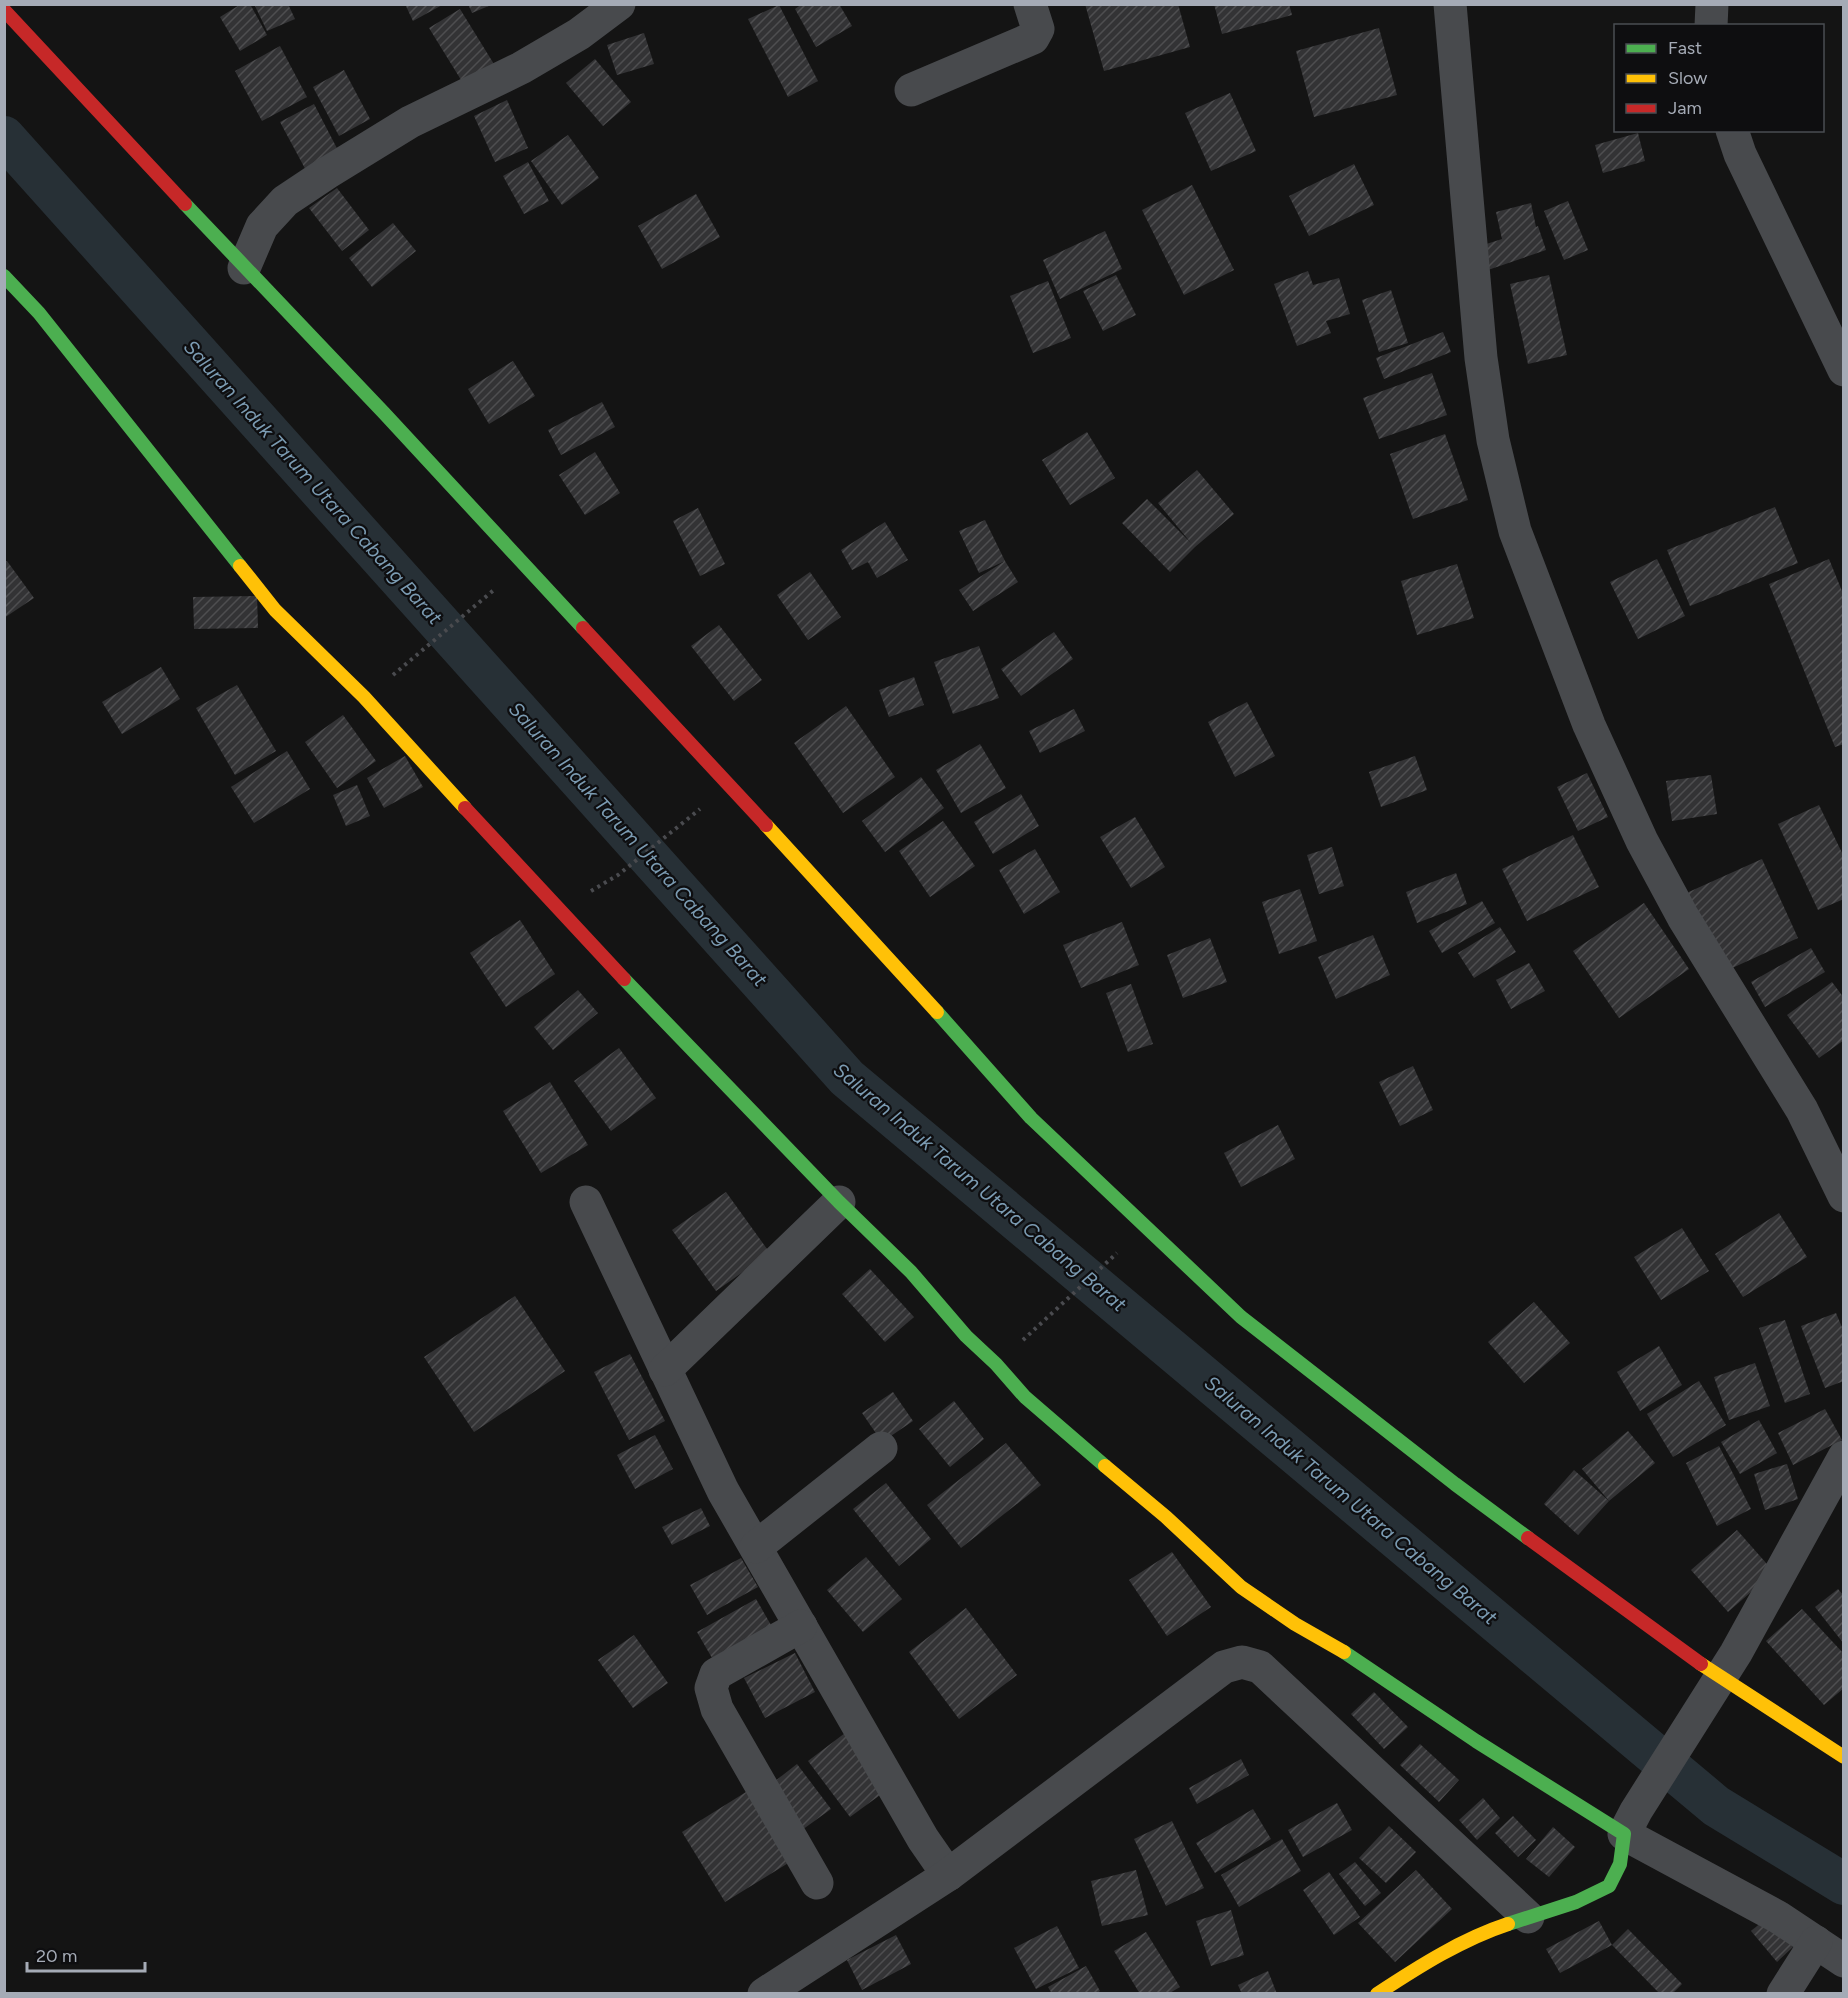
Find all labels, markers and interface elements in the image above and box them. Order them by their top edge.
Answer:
legend [1614,24,1824,132]
text: Fast [1668,37,1702,59]
text: Slow [1668,67,1707,89]
text: Jam [1668,97,1702,119]
water label: Saluran Induk Tarum Utara Cabang Barat [179,335,447,629]
water label: Saluran Induk Tarum Utara Cabang Barat [504,697,772,991]
water label: Saluran Induk Tarum Utara Cabang Barat [829,1057,1131,1317]
water label: Saluran Induk Tarum Utara Cabang Barat [1200,1370,1502,1630]
scale bar [27,1935,146,1973]
text: 20 m [36,1945,77,1967]

